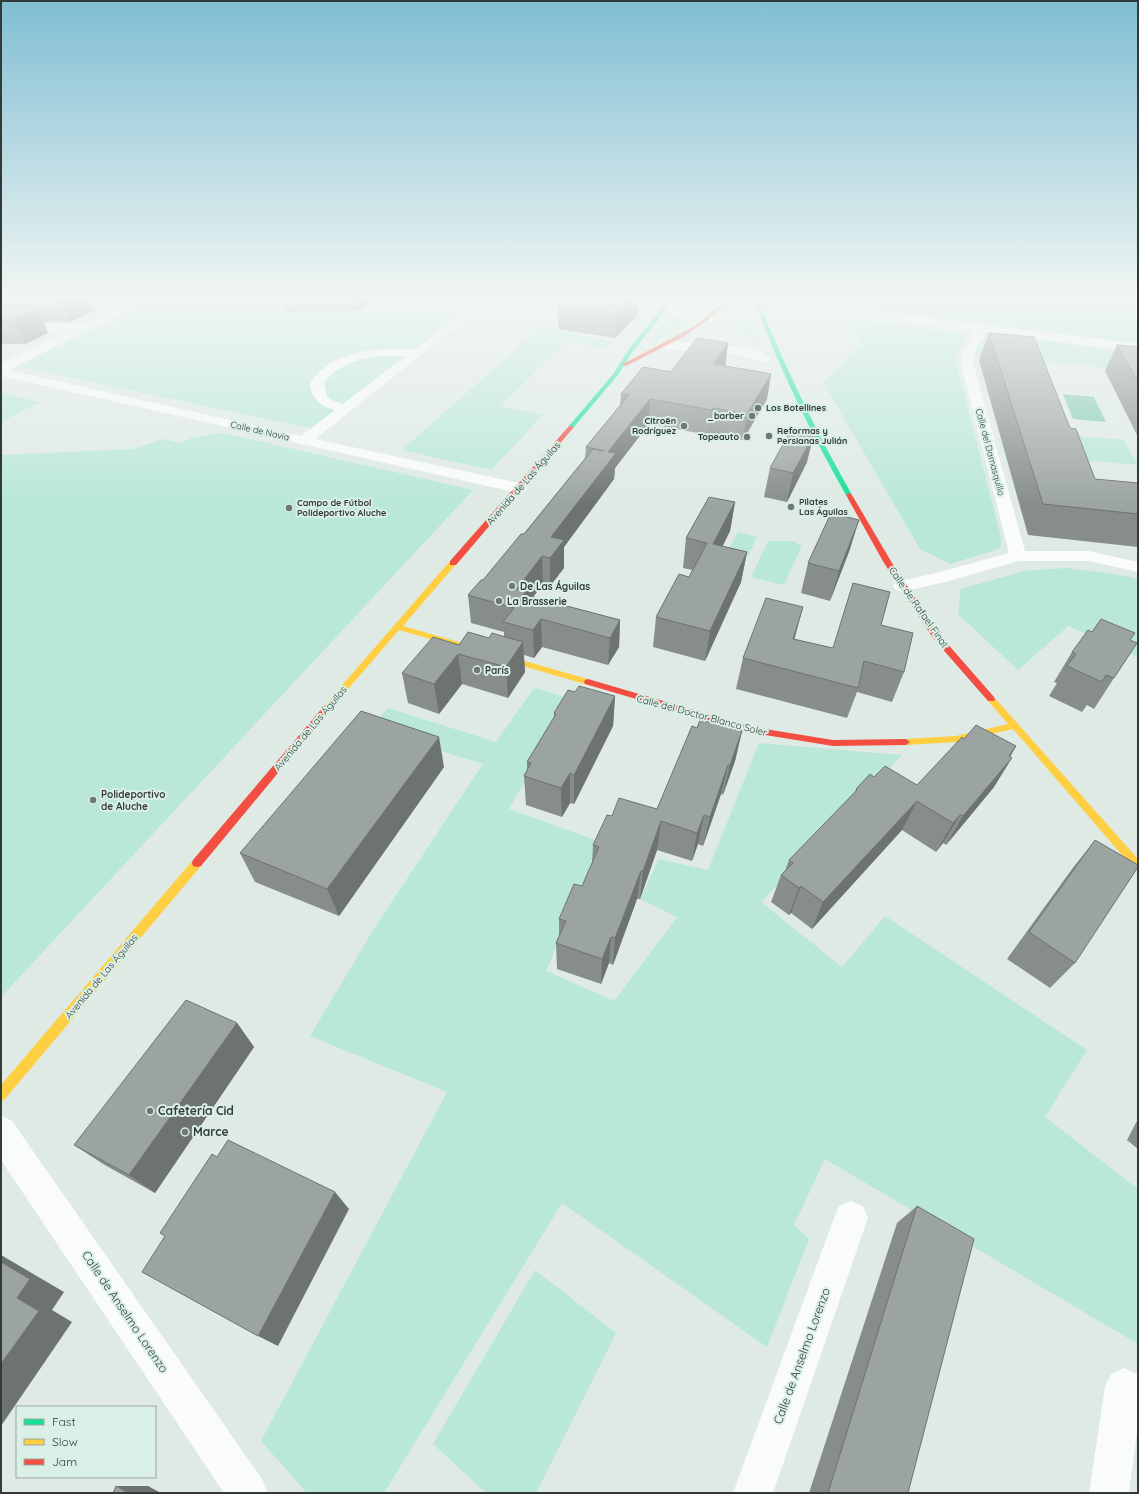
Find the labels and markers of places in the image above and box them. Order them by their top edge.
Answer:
place label: Los Botellines [766,402,827,413]
marker: Los Botellines [753,403,763,413]
place label: _barber [708,410,744,421]
marker: _barber [747,411,757,421]
place label: Citroën Rodríguez [632,415,677,436]
marker: Citroën Rodríguez [679,421,689,431]
place label: Reformas y Persianas Julián [777,425,847,446]
place label: Topeauto [698,431,739,442]
marker: Reformas y Persianas Julián [764,431,774,441]
marker: Topeauto [742,432,752,442]
place label: Pilates Las Águilas [799,496,848,517]
place label: Campo de Fútbol Polideportivo Aluche [297,497,386,518]
marker: Pilates Las Águilas [786,502,796,512]
marker: Campo de Fútbol Polideportivo Aluche [284,503,294,513]
place label: De Las Águilas [520,580,590,593]
marker: De Las Águilas [507,581,517,591]
place label: La Brasserie [507,595,567,608]
marker: La Brasserie [494,596,504,606]
place label: París [485,664,509,677]
marker: París [472,665,482,675]
place label: Polideportivo de Aluche [101,788,166,813]
marker: Polideportivo de Aluche [88,795,98,805]
place label: Cafetería Cid [158,1103,234,1118]
marker: Cafetería Cid [145,1106,155,1116]
place label: Marce [193,1124,229,1139]
marker: Marce [180,1127,190,1137]

